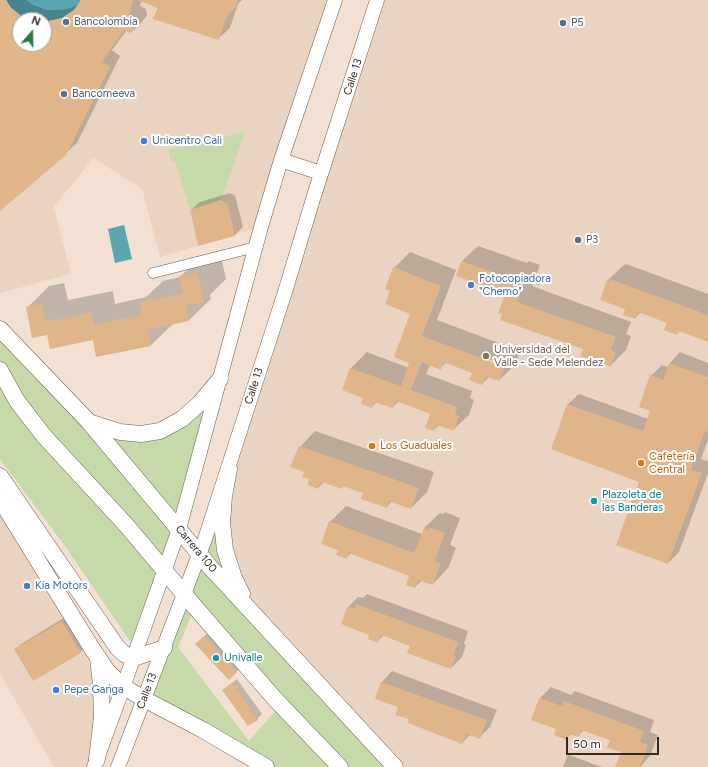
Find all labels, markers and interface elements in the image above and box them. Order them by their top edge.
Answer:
north arrow [12,12,52,52]
text: N [30,14,42,29]
place label: Bancolombia [74,15,138,29]
place label: P5 [571,16,584,30]
marker: Bancolombia [61,17,71,27]
marker: P5 [558,18,568,28]
street label: Calle 13 [341,57,365,97]
place label: Bancomeeva [72,87,135,101]
marker: Bancomeeva [59,89,69,99]
place label: Unicentro Cali [152,134,222,148]
marker: Unicentro Cali [139,136,149,146]
place label: P3 [586,233,598,247]
marker: P3 [573,235,583,245]
place label: Fotocopiadora "Chemo" [479,272,551,298]
marker: Fotocopiadora "Chemo" [466,280,476,290]
place label: Universidad del Valle - Sede Melendez [494,343,603,369]
marker: Universidad del Valle - Sede Melendez [481,351,491,361]
street label: Calle 13 [242,366,266,406]
place label: Los Guaduales [380,439,452,453]
marker: Los Guaduales [367,441,377,451]
place label: Cafetería Central [649,450,695,476]
marker: Cafetería Central [636,458,646,468]
place label: Plazoleta de las Banderas [602,488,663,514]
marker: Plazoleta de las Banderas [589,496,599,506]
street label: Carrera 100 [172,523,220,575]
place label: Kía Motors [35,579,88,593]
marker: Kía Motors [22,581,32,591]
place label: Univalle [224,651,263,665]
marker: Univalle [211,653,221,663]
street label: Calle 13 [134,671,160,711]
place label: Pepe Ganga [64,683,124,697]
marker: Pepe Ganga [51,685,61,695]
scale bar [568,729,661,755]
text: 50 m [573,737,601,751]

